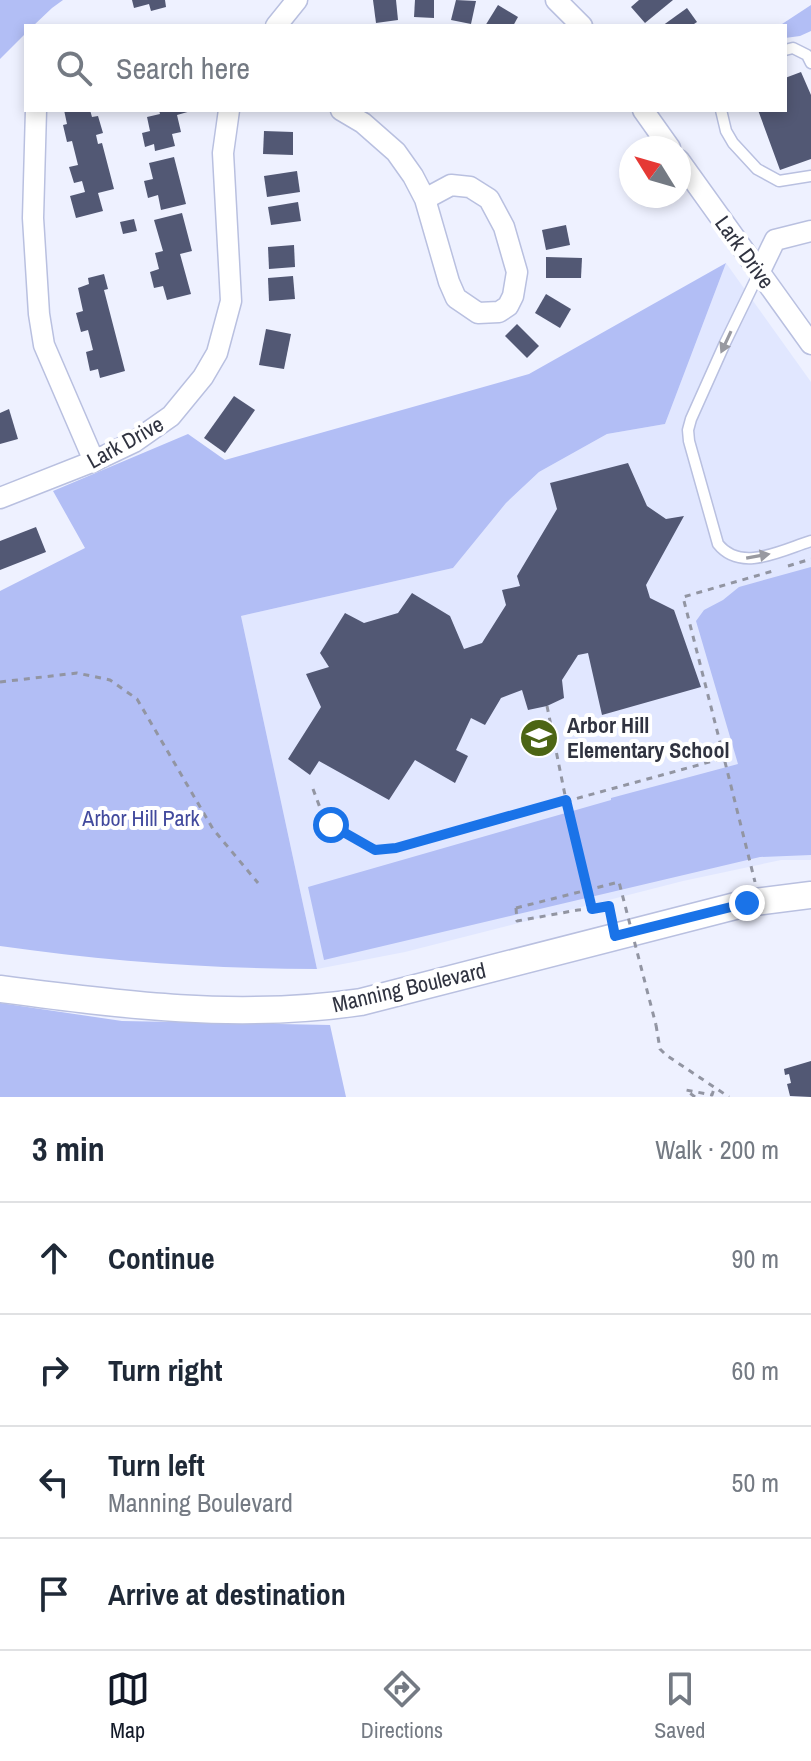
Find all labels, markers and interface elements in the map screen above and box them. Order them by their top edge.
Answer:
search box [24,24,787,112]
icon: search [52,46,96,90]
text: Search here [116,48,250,88]
north arrow [619,136,691,208]
street label: Lark Drive [708,210,782,294]
one-way arrow [719,330,733,353]
street label: Lark Drive [81,409,169,475]
one-way arrow [745,550,770,562]
place label: Arbor Hill Elementary School [567,710,729,765]
school or university icon: Arbor Hill Elementary School [518,717,560,759]
park label: Arbor Hill Park [81,803,201,833]
route start [313,807,349,843]
route end [729,885,765,921]
street label: Manning Boulevard [329,955,489,1019]
text: 3 min [32,1126,105,1172]
text: Walk · 200 m [655,1132,779,1167]
icon: ahead [32,1236,76,1280]
text: Continue [108,1238,215,1278]
text: 90 m [732,1241,779,1276]
icon: right [32,1348,76,1392]
text: Turn right [108,1350,222,1390]
text: 60 m [732,1353,779,1388]
text: Turn left [108,1445,205,1485]
icon: left [32,1460,76,1504]
text: 50 m [732,1465,779,1500]
text: Manning Boulevard [108,1485,293,1520]
icon: arrive [32,1572,76,1616]
text: Arrive at destination [108,1574,346,1614]
tab: Map [106,1667,150,1745]
tab: Directions [361,1667,443,1745]
tab: Saved [654,1667,705,1745]

